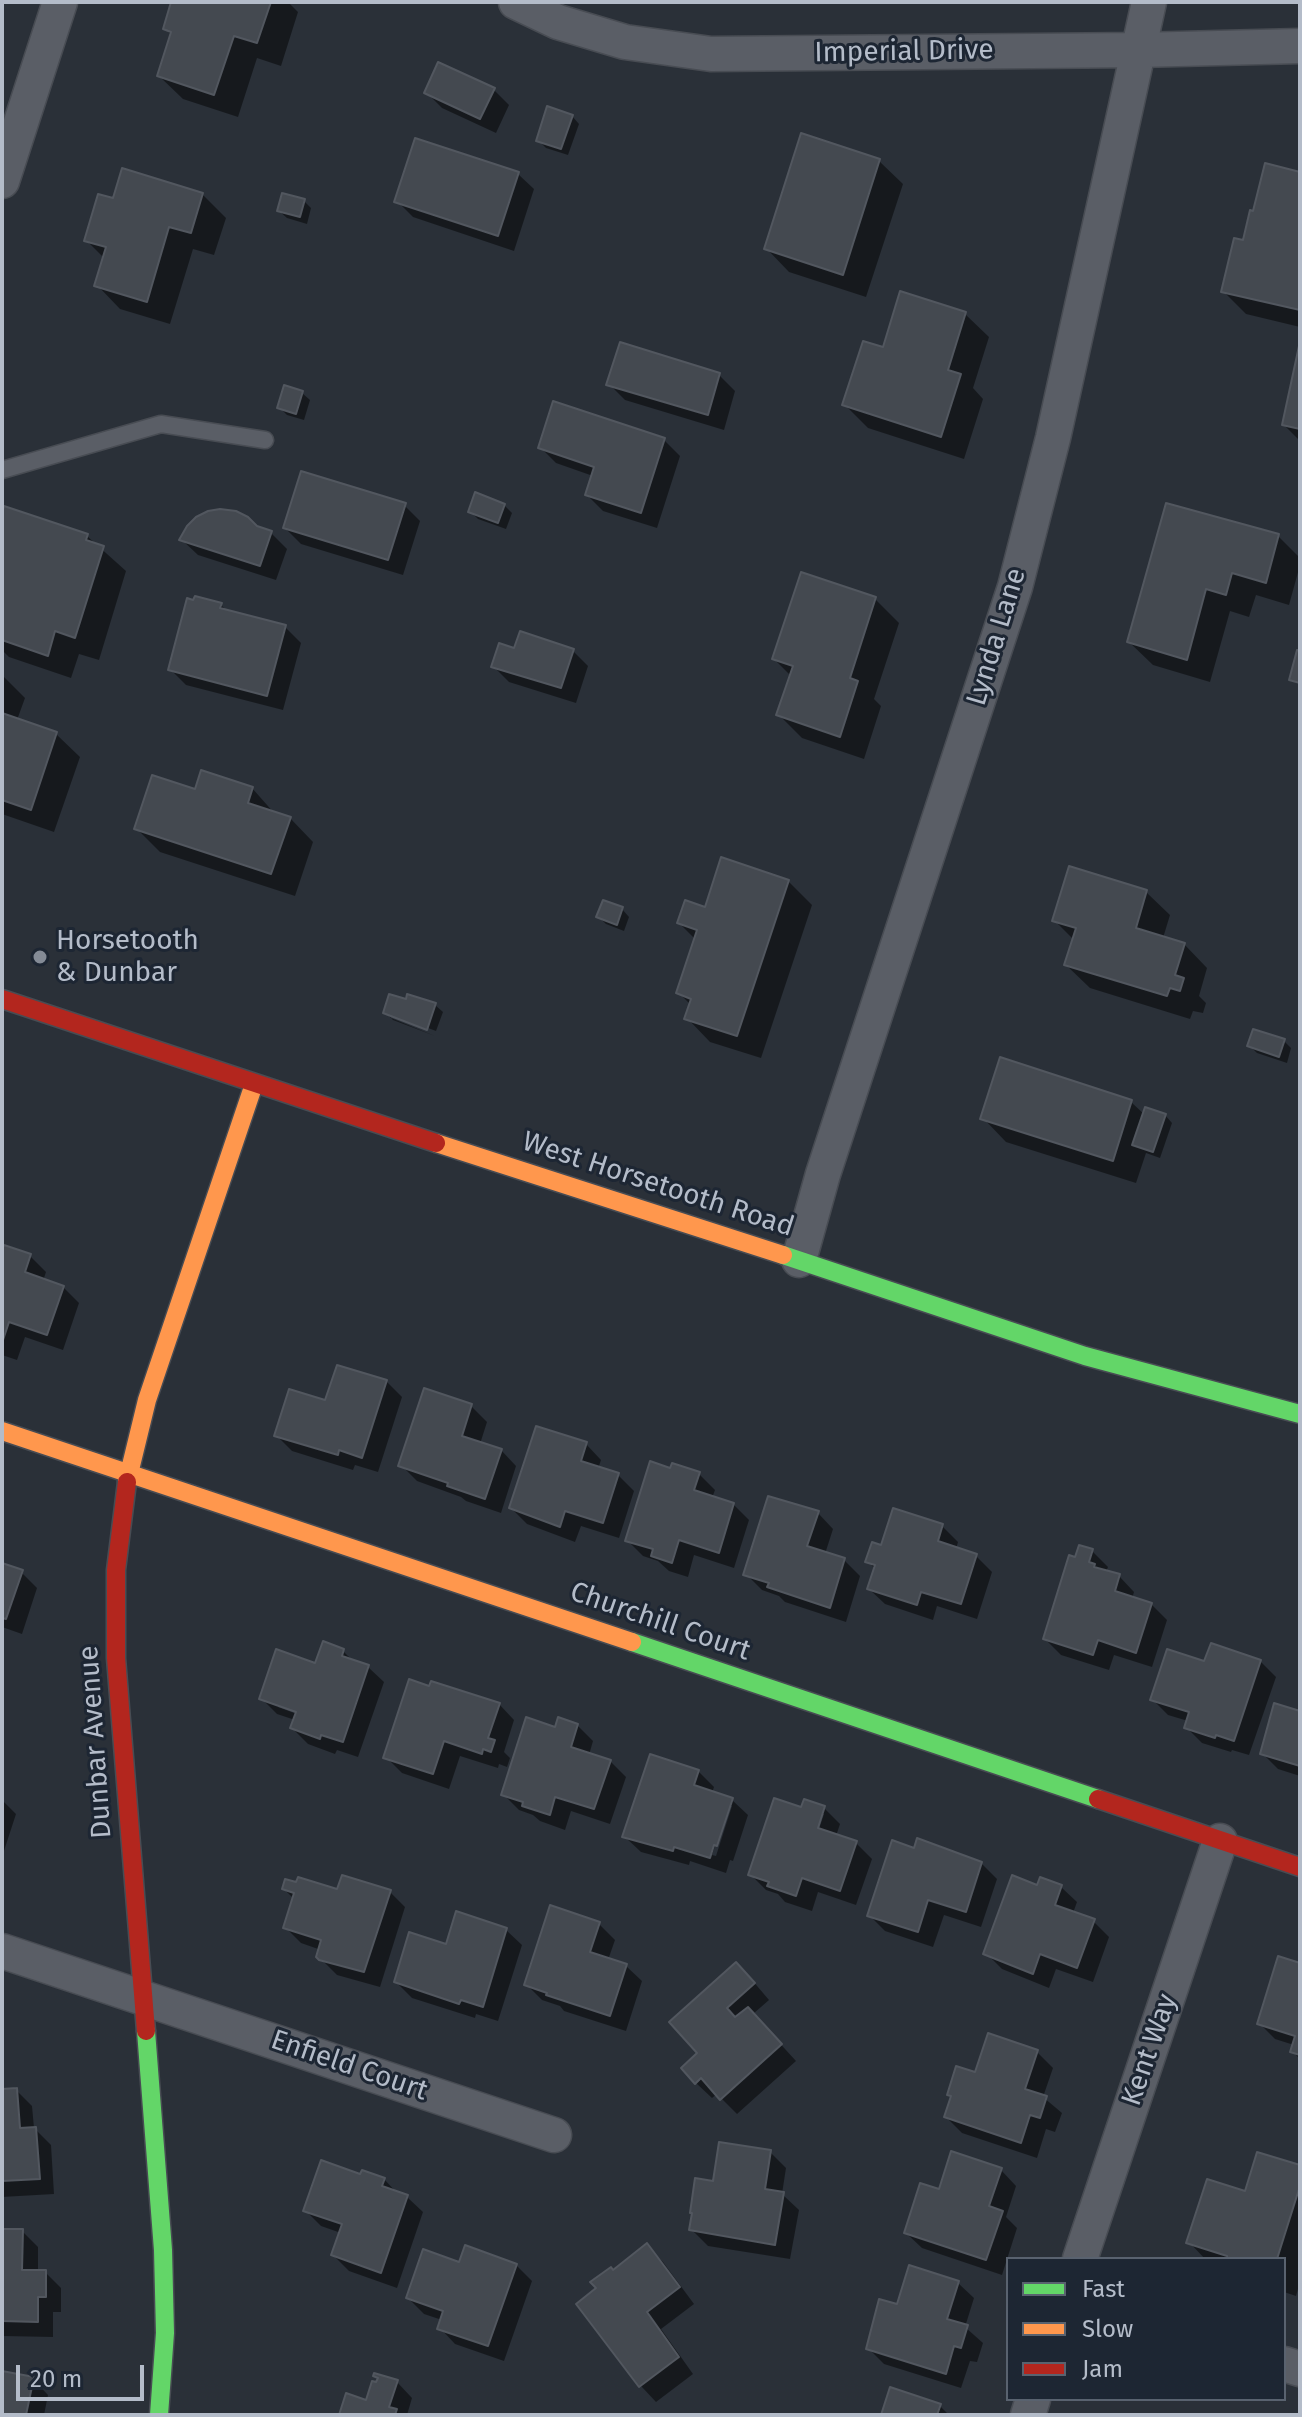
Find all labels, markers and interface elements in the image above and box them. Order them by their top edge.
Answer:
street label: Imperial Drive [814,34,994,70]
street label: Lynda Lane [960,564,1034,710]
place label: Horsetooth & Dunbar [56,924,199,990]
marker: Horsetooth & Dunbar [31,948,49,966]
street label: West Horsetooth Road [518,1125,798,1245]
street label: Churchill Court [566,1575,754,1669]
street label: Dunbar Avenue [72,1644,120,1840]
street label: Kent Way [1115,1990,1185,2110]
street label: Enfield Court [266,2024,432,2108]
legend [1006,2257,1286,2401]
text: Fast [1082,2275,1125,2303]
text: Slow [1082,2315,1133,2343]
scale bar [20,2349,148,2399]
text: Jam [1082,2355,1123,2383]
text: 20 m [30,2365,82,2393]

